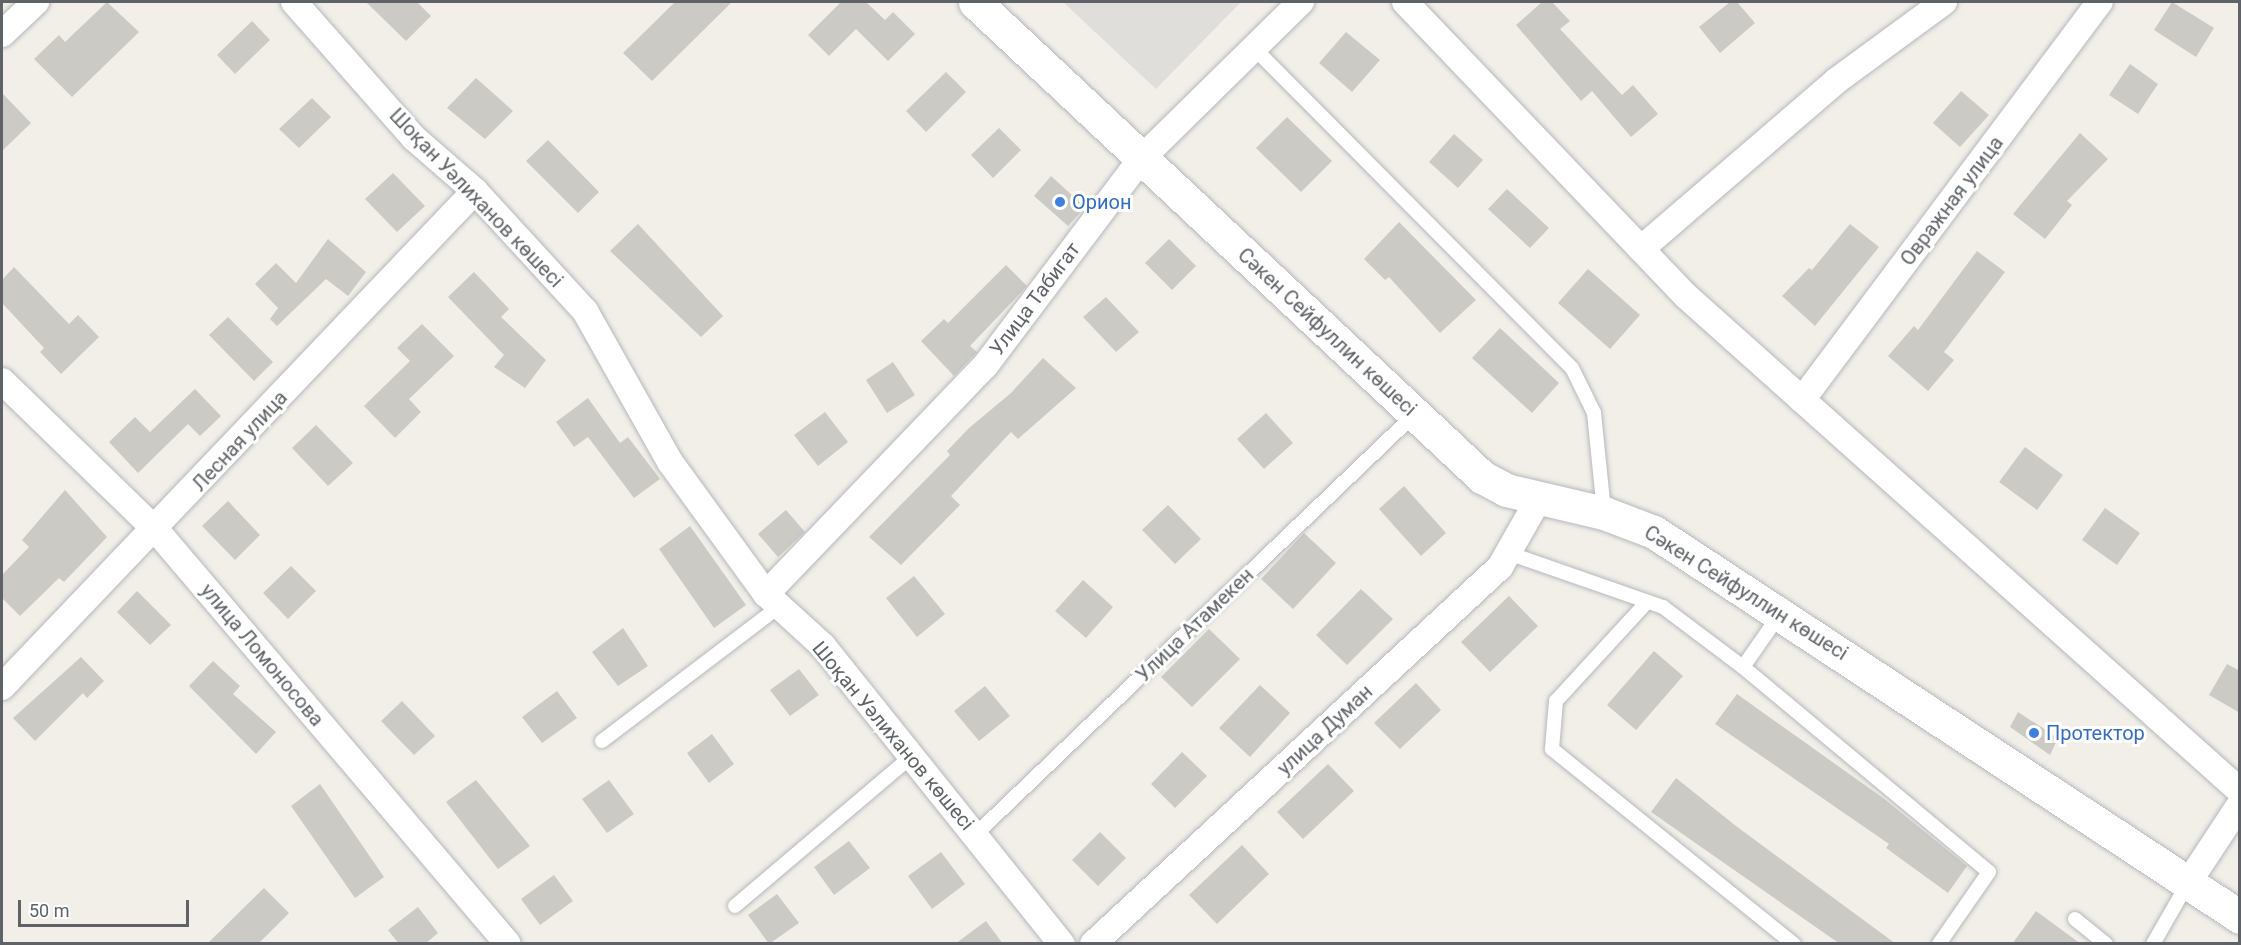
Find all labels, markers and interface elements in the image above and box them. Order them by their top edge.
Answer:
street label: Шоқан Уәлиханов көшесі [384,104,568,292]
street label: Овражная улица [1896,132,2008,270]
place label: Орион [1072,190,1131,214]
marker: Орион [1053,195,1067,209]
street label: Улица Табигат [985,238,1085,360]
street label: Сәкен Сейфуллин көшесі [1233,243,1421,421]
street label: Лесная улица [187,386,293,496]
street label: Сәкен Сейфуллин көшесі [1640,520,1852,666]
street label: Улица Атамекен [1131,563,1259,687]
street label: улица Ломоносова [195,579,329,731]
street label: Шоқан Уәлиханов көшесі [807,637,979,835]
street label: улица Думан [1272,680,1378,780]
place label: Протектор [2046,721,2145,745]
marker: Протектор [2027,726,2041,740]
scale bar [21,888,192,926]
text: 50 m [29,900,69,921]

